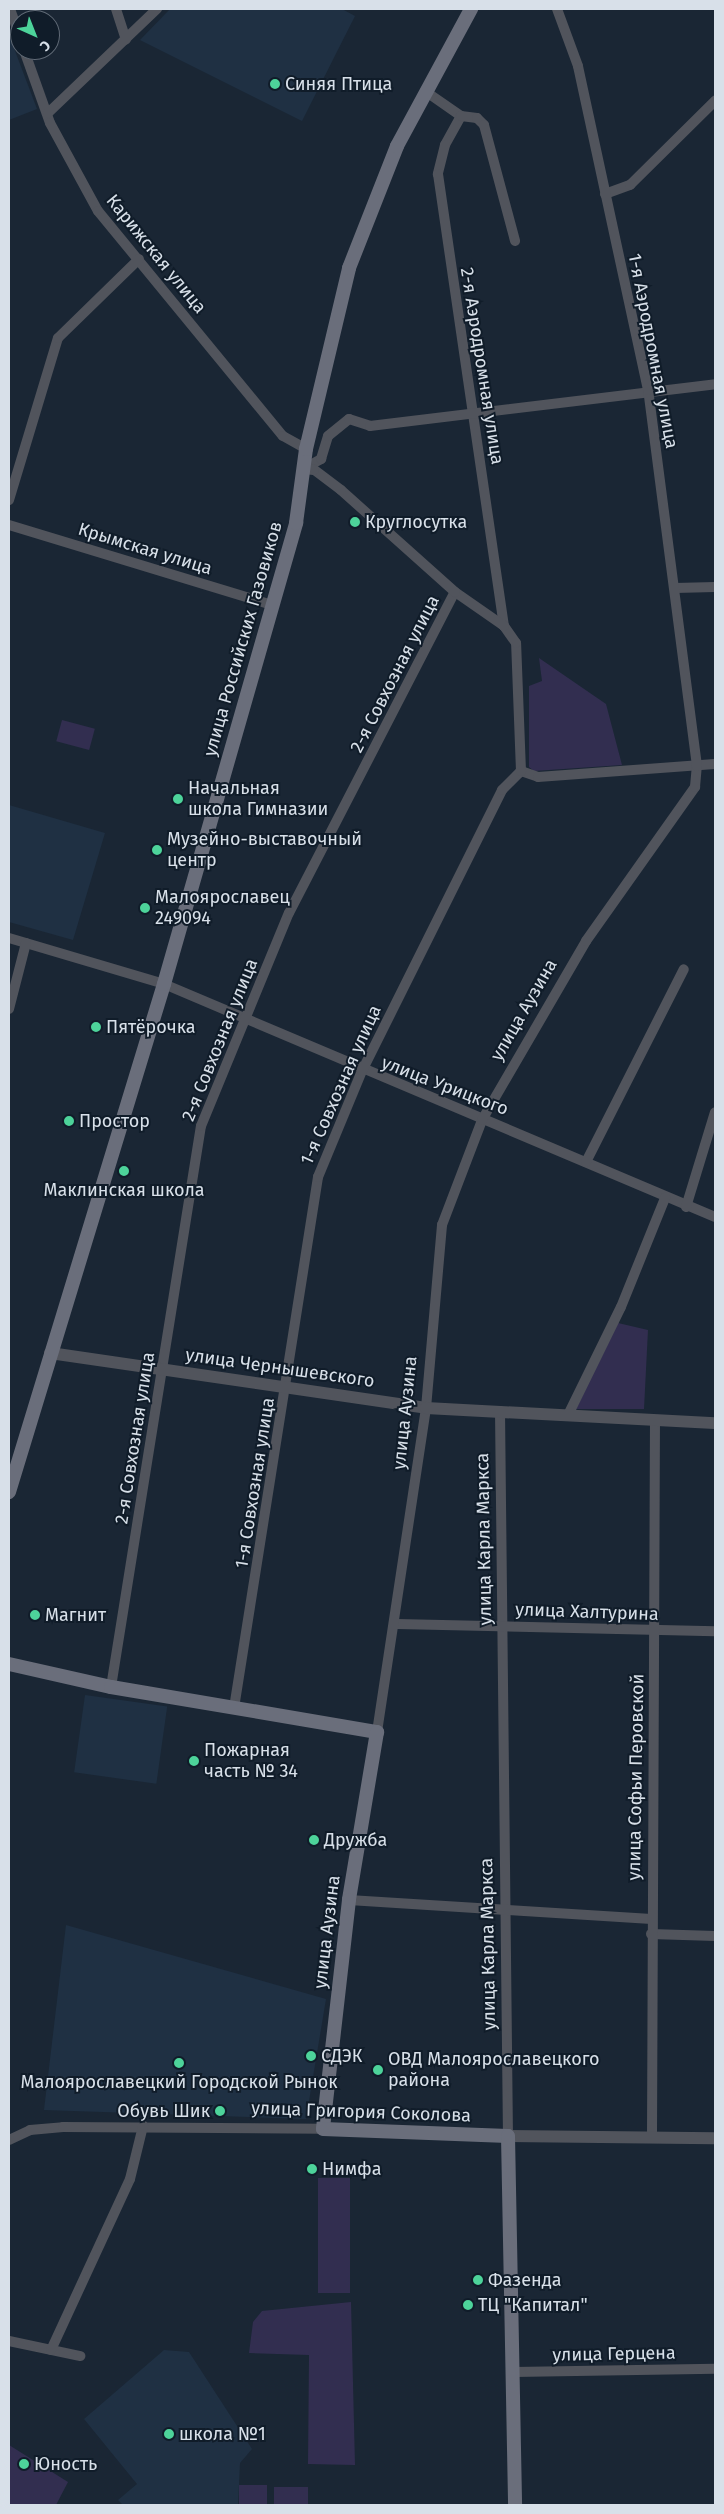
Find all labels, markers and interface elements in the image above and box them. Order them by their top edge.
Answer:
north arrow [10,10,60,60]
text: С [36,37,54,54]
place label: Синяя Птица [285,73,392,95]
marker: Синяя Птица [269,78,281,90]
street label: Карижская улица [101,190,211,318]
street label: 1-я Аэродромная улица [623,252,683,450]
street label: 2-я Аэродромная улица [456,266,508,466]
place label: Круглосутка [365,511,467,533]
marker: Круглосутка [349,516,361,528]
street label: Крымская улица [75,518,215,580]
street label: улица Российских Газовиков [199,519,287,759]
street label: 2-я Совхозная улица [346,592,444,756]
place label: Начальная школа Гимназии [188,778,328,821]
marker: Начальная школа Гимназии [172,793,184,805]
place label: Музейно-выставочный центр [167,829,362,872]
marker: Музейно-выставочный центр [151,844,163,856]
place label: Малоярославец 249094 [155,887,290,930]
marker: Малоярославец 249094 [139,902,151,914]
street label: 2-я Совхозная улица [177,955,263,1125]
street label: улица Аузина [486,955,562,1065]
street label: 1-я Совхозная улица [296,1002,386,1168]
place label: Пятёрочка [106,1016,196,1038]
marker: Пятёрочка [90,1021,102,1033]
street label: улица Урицкого [379,1052,511,1120]
place label: Простор [79,1110,150,1132]
marker: Простор [63,1115,75,1127]
marker: Маклинская школа [118,1165,130,1177]
place label: Маклинская школа [43,1179,205,1201]
street label: улица Чернышевского [184,1344,376,1392]
street label: 2-я Совхозная улица [111,1351,159,1525]
street label: улица Аузина [388,1355,422,1471]
street label: 1-я Совхозная улица [231,1396,279,1570]
street label: улица Карла Маркса [472,1453,496,1625]
street label: улица Халтурина [515,1599,659,1625]
place label: Магнит [45,1604,106,1626]
marker: Магнит [29,1609,41,1621]
street label: улица Софьи Перовской [623,1673,649,1881]
place label: Пожарная часть № 34 [204,1740,298,1782]
marker: Пожарная часть № 34 [188,1755,200,1767]
place label: Дружба [324,1829,387,1851]
marker: Дружба [308,1834,320,1846]
street label: улица Карла Маркса [476,1858,500,2030]
street label: улица Аузина [309,1874,345,1990]
place label: СДЭК [321,2045,362,2067]
place label: ОВД Малоярославецкого района [388,2049,599,2092]
marker: СДЭК [305,2050,317,2062]
marker: Малоярославецкий Городской Рынок [173,2057,185,2069]
marker: ОВД Малоярославецкого района [372,2064,384,2076]
place label: Малоярославецкий Городской Рынок [20,2071,338,2093]
street label: улица Григория Соколова [251,2097,471,2127]
place label: Обувь Шик [117,2100,210,2122]
marker: Обувь Шик [214,2105,226,2117]
place label: Нимфа [322,2158,381,2180]
marker: Нимфа [306,2163,318,2175]
place label: Фазенда [488,2269,562,2291]
marker: Фазенда [472,2274,484,2286]
place label: ТЦ "Капитал" [478,2294,588,2316]
marker: ТЦ "Капитал" [462,2299,474,2311]
street label: улица Герцена [552,2342,676,2366]
place label: школа №1 [179,2423,266,2445]
marker: школа №1 [163,2428,175,2440]
place label: Юность [34,2453,97,2475]
marker: Юность [18,2458,30,2470]

